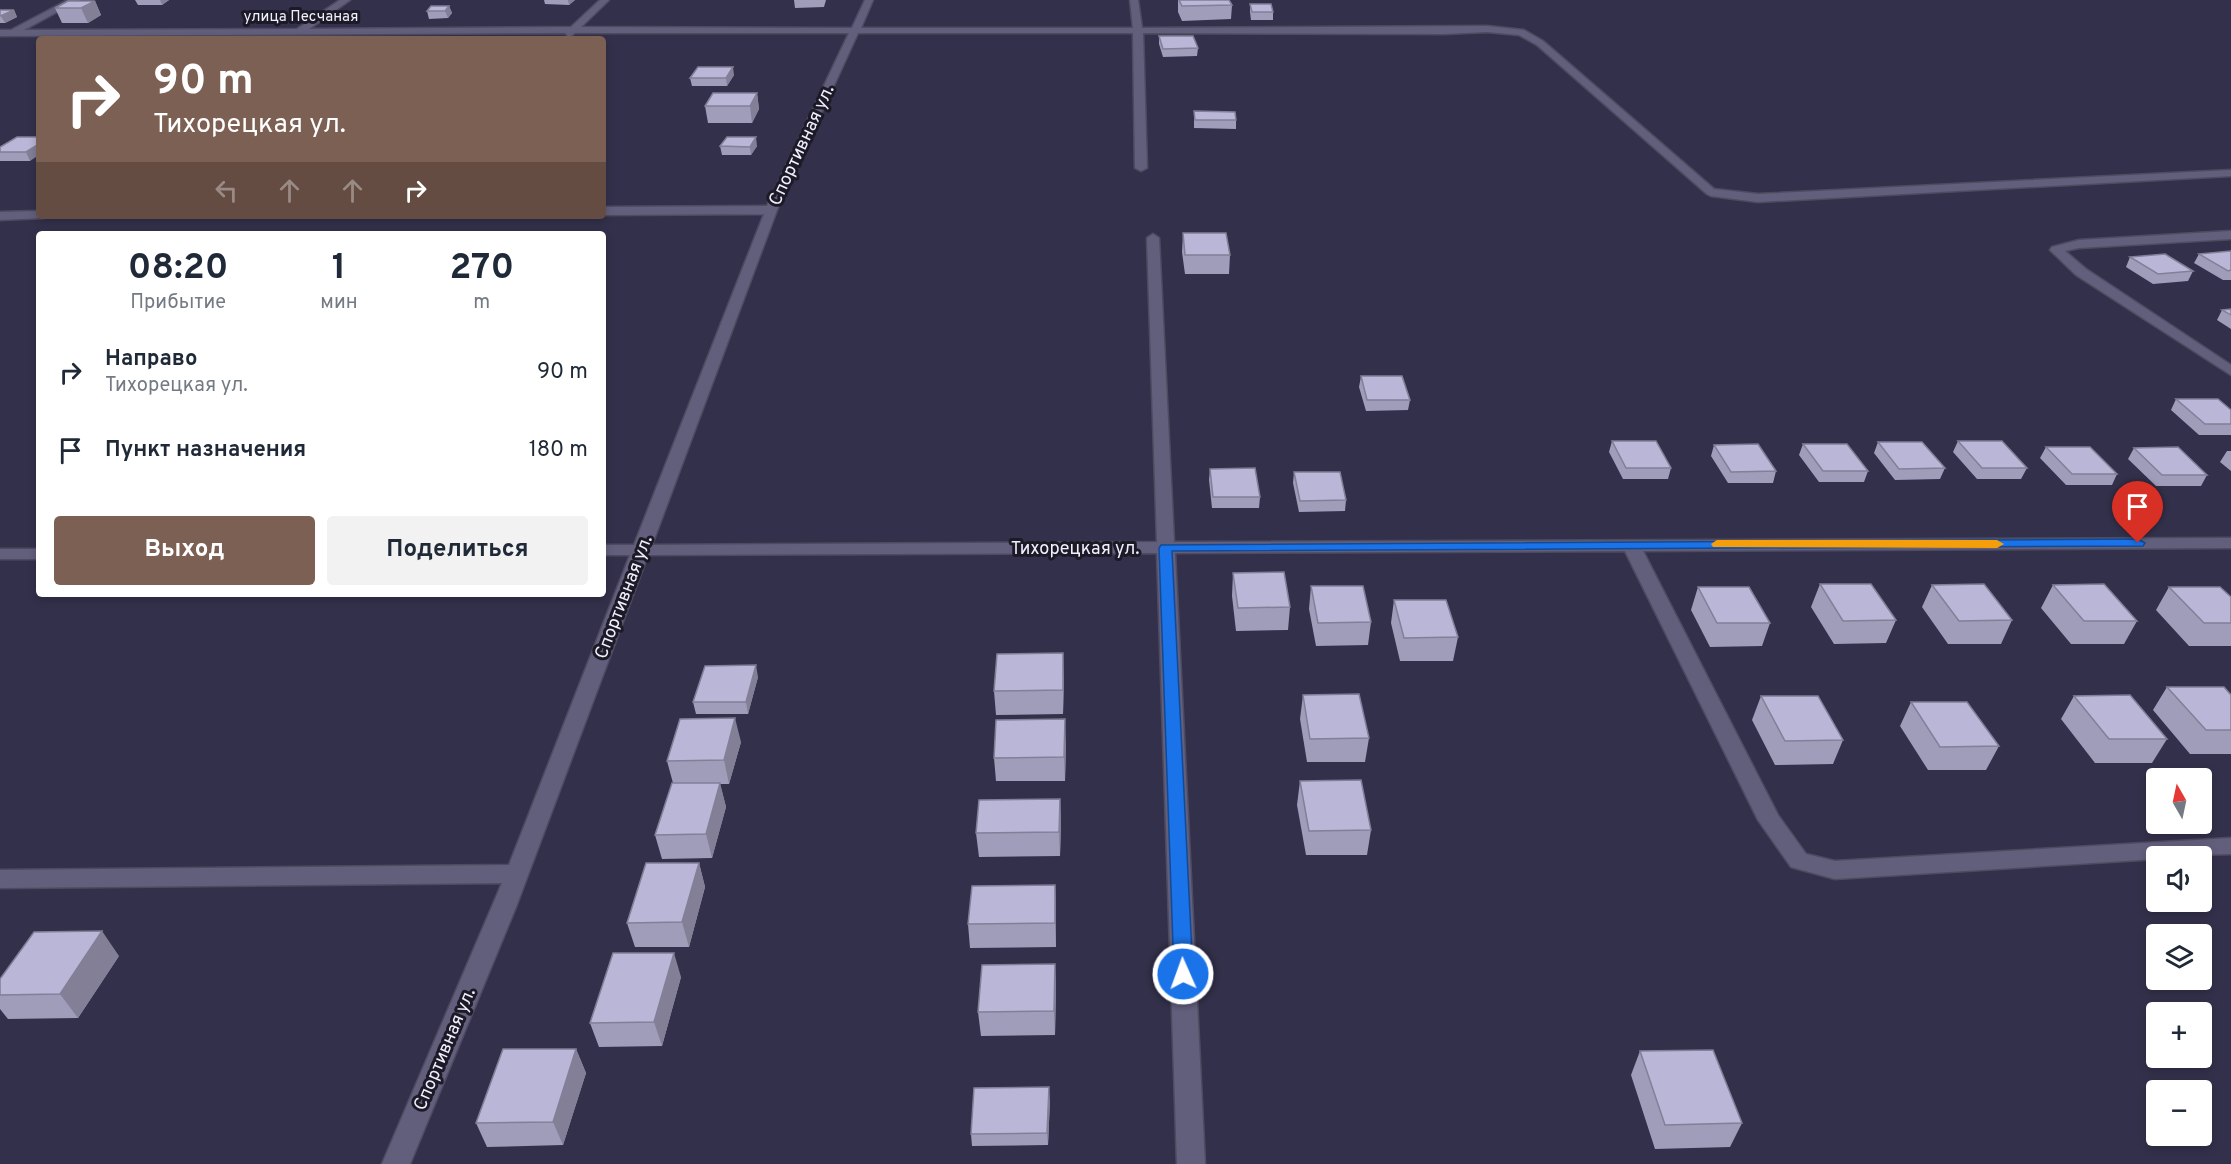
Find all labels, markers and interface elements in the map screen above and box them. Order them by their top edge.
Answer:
street label: улица Песчаная [244,8,358,27]
text: 90 m [153,56,254,109]
icon: right [54,60,132,138]
street label: Спортивная ул. [764,82,840,210]
text: Тихорецкая ул. [153,108,346,142]
icon: left [210,174,243,207]
icon: ahead [273,174,306,207]
icon: ahead [336,174,369,207]
icon: right [399,174,432,207]
text: 08:20 [128,246,229,292]
text: 1 [332,246,346,292]
text: 270 [449,246,514,292]
text: Прибытие [130,290,226,316]
text: мин [320,290,358,316]
text: m [473,290,490,316]
text: Направо [105,346,197,373]
icon: right [54,356,87,389]
text: 90 m [537,359,588,386]
text: Тихорецкая ул. [105,373,248,399]
icon: arrive [54,434,87,467]
text: Пункт назначения [105,437,306,464]
text: 180 m [529,437,588,464]
pin [2112,481,2163,543]
icon: arrive [2121,490,2154,523]
button: Выход [54,516,315,585]
button: Поделиться [327,516,588,585]
street label: Спортивная ул. [590,533,659,663]
street label: Тихорецкая ул. [1011,538,1139,561]
north arrow [2146,768,2212,834]
map controls [2146,768,2212,1146]
button: sound [2146,846,2212,912]
button: layers [2146,924,2212,990]
position arrow [1151,942,1215,1006]
street label: Спортивная ул. [409,985,481,1114]
button: + [2146,1002,2212,1068]
button: − [2146,1080,2212,1146]

